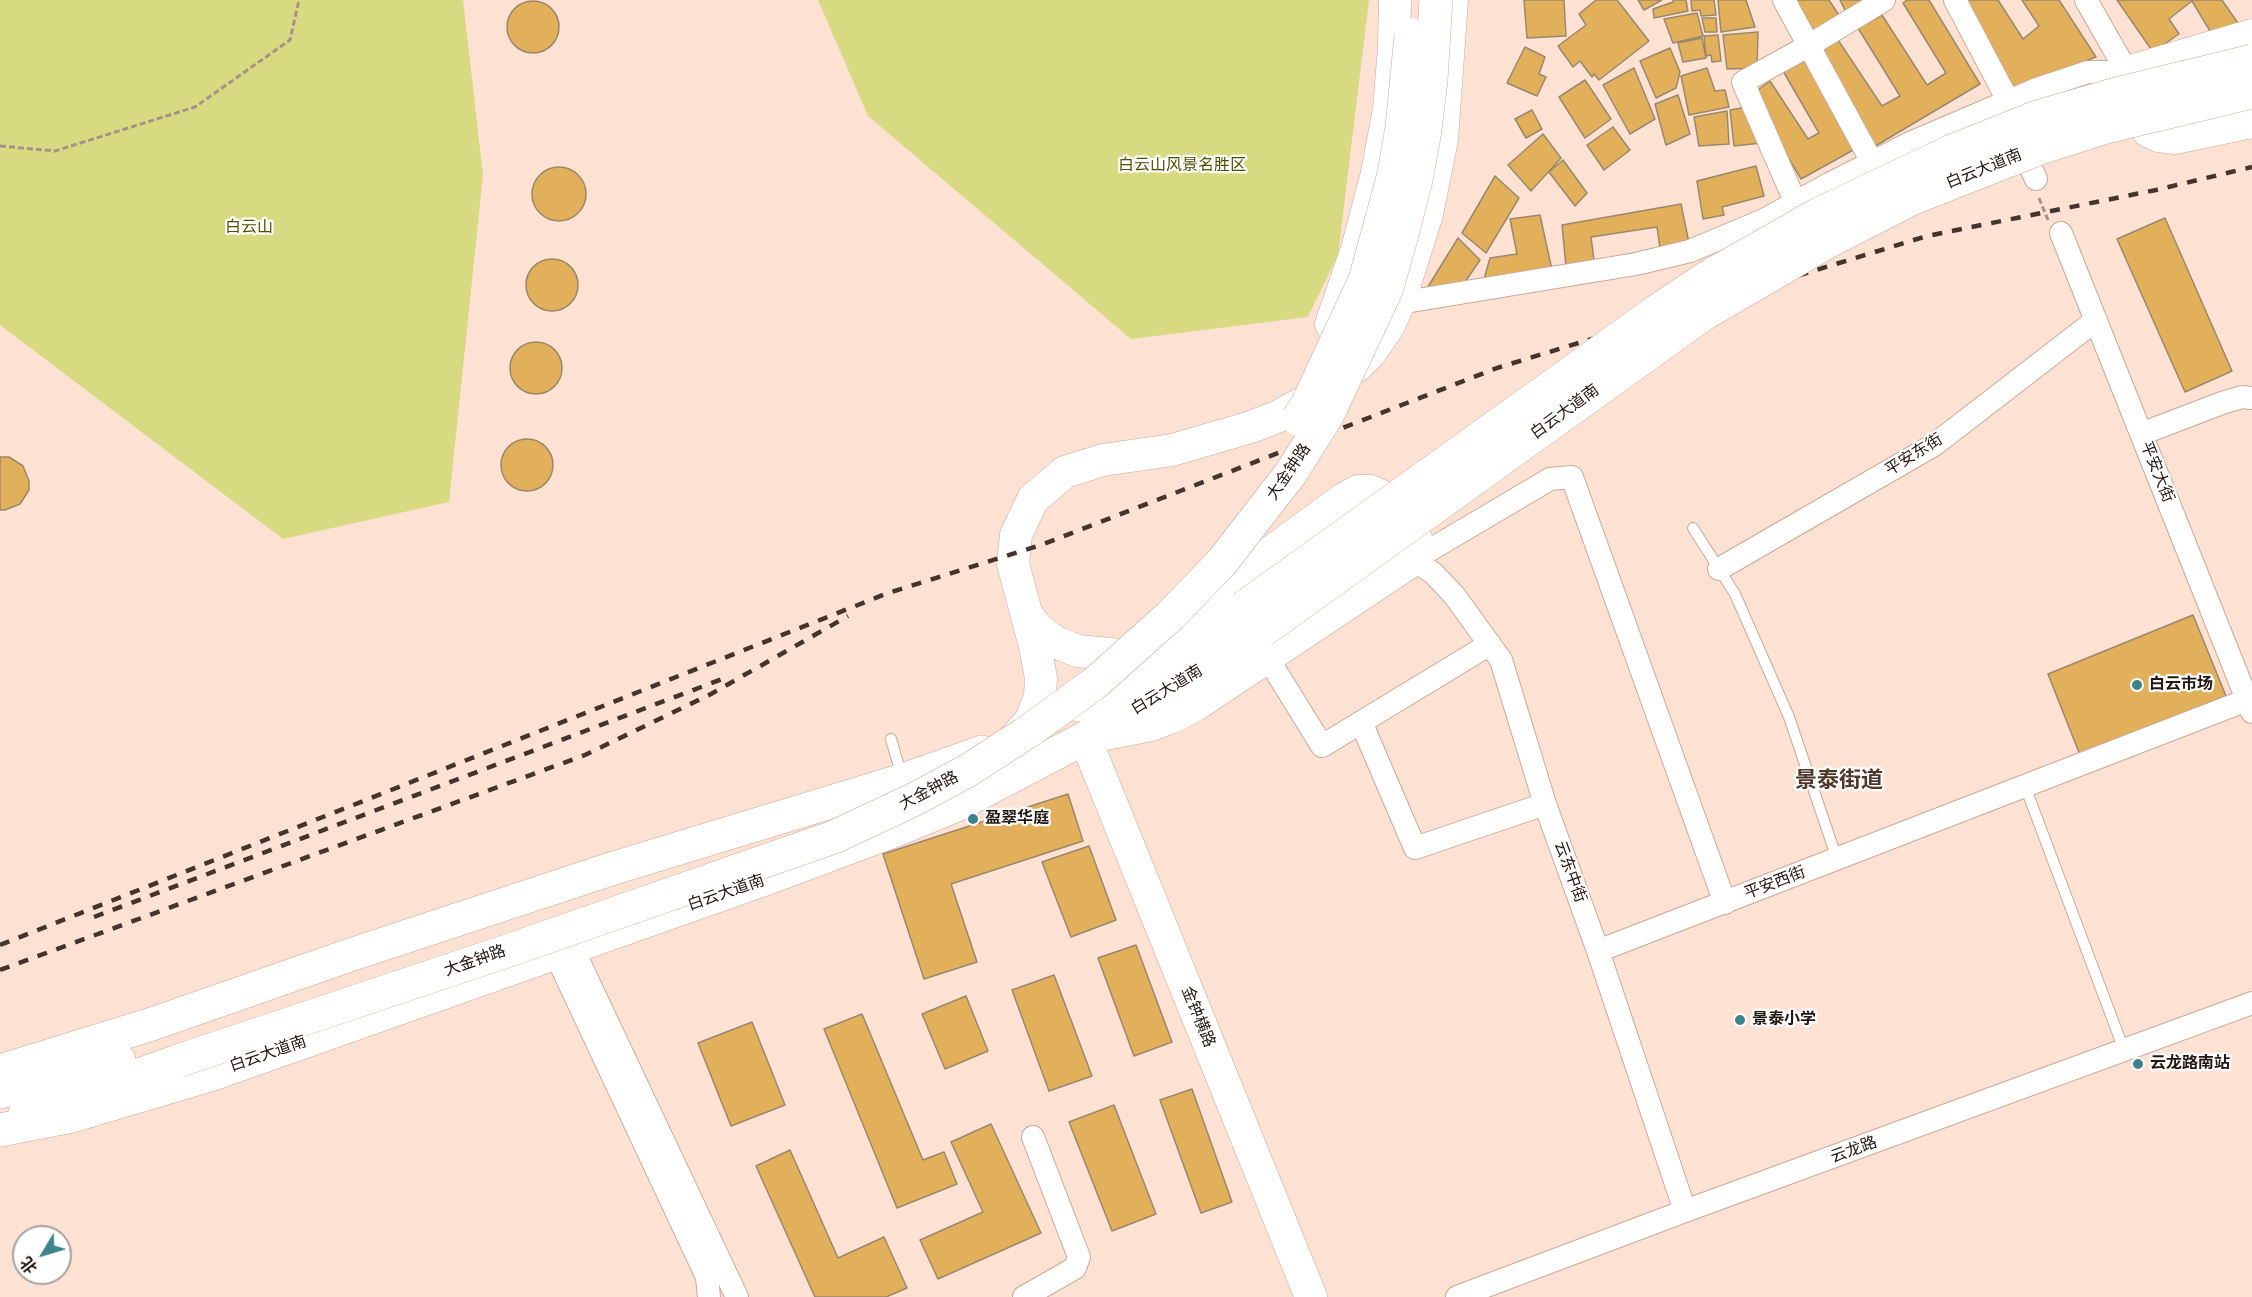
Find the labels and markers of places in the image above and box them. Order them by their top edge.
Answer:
place label: 白云市场 [2149,675,2213,695]
marker: 白云市场 [2130,678,2144,692]
place label: 盈翠华庭 [985,809,1049,829]
marker: 盈翠华庭 [966,812,980,826]
place label: 景泰小学 [1752,1010,1816,1030]
marker: 景泰小学 [1733,1013,1747,1027]
place label: 云龙路南站 [2150,1054,2230,1074]
marker: 云龙路南站 [2131,1057,2145,1071]

